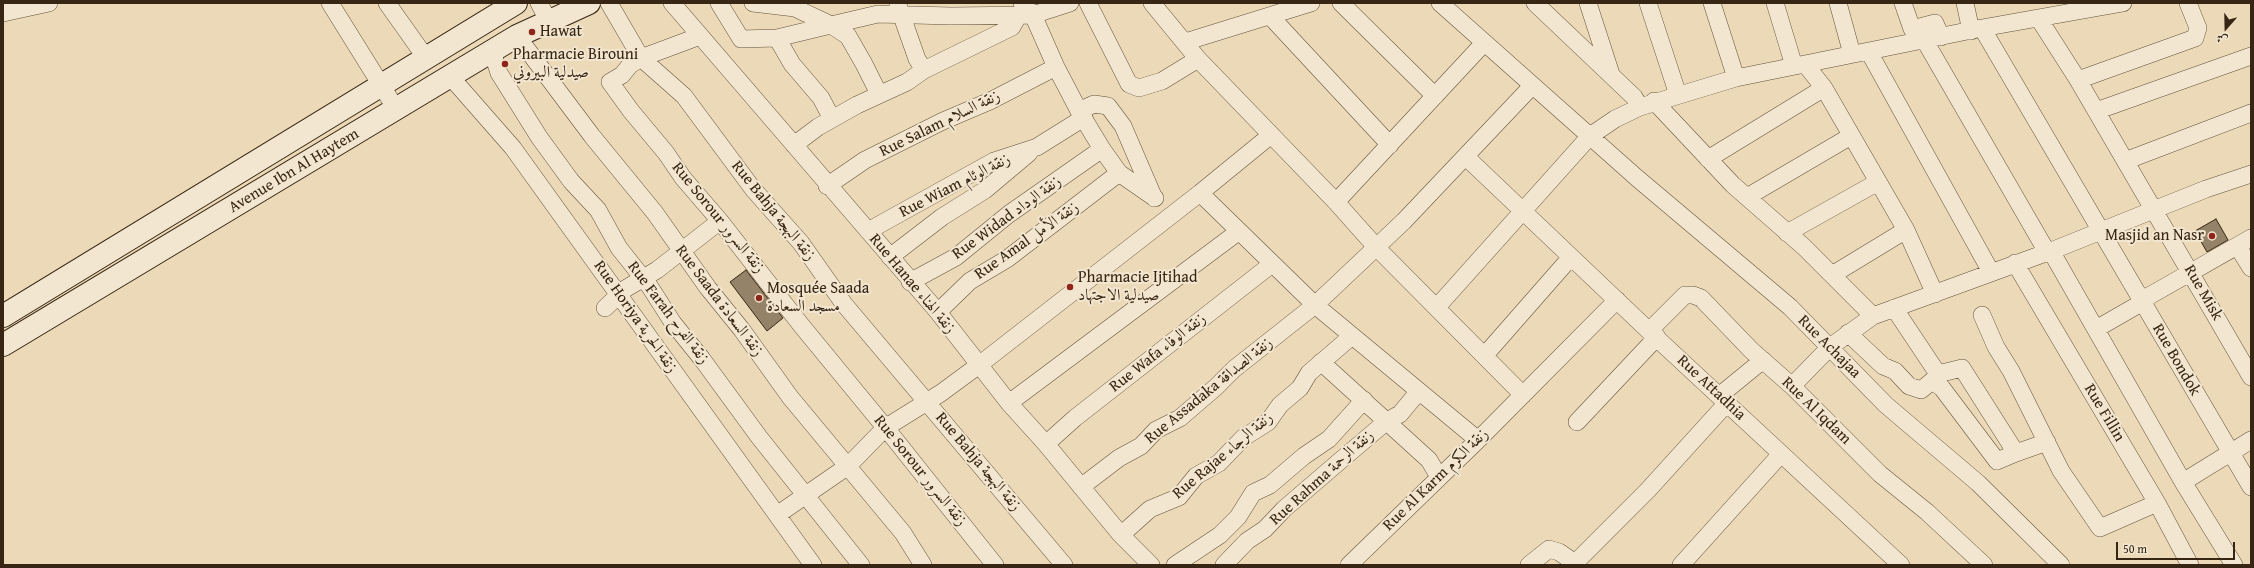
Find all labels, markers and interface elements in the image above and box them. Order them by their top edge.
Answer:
north arrow [2206,8,2246,48]
place label: Hawat [540,22,582,42]
marker: Hawat [527,27,537,37]
text: ش [2214,30,2230,49]
place label: Pharmacie Birouni صيدلية البيروني [513,45,638,83]
marker: Pharmacie Birouni صيدلية البيروني [500,59,510,69]
street label: Rue Salam زنقة السلام [877,87,1003,161]
street label: Avenue Ibn Al Haytem [225,125,363,217]
street label: Rue Wiam زنقة الوئام [896,150,1014,222]
street label: Rue Bahja زنقة البهجة [727,157,819,265]
street label: Rue Sorour زنقة السرور [667,159,769,277]
street label: Rue Widad زنقة الوداد [949,172,1065,264]
street label: Rue Amal زنقة الأمل [971,198,1083,284]
place label: Masjid an Nasr [2105,226,2204,246]
street label: Rue Hanae زنقة الهناء [865,230,959,338]
marker: Masjid an Nasr [2207,231,2217,241]
street label: Rue Saada زنقة السعادة [671,242,767,360]
street label: Rue Horiya زنقة الحرية [589,257,681,377]
street label: Rue Farah زنقة الفرح [623,258,713,368]
street label: Rue Misk [2179,262,2227,324]
place label: Pharmacie Ijtihad صيدلية الاجتهاد [1078,268,1197,306]
place label: Mosquée Saada مسجد السعادة [767,279,869,317]
marker: Pharmacie Ijtihad صيدلية الاجتهاد [1065,282,1075,292]
marker: Mosquée Saada مسجد السعادة [754,293,764,303]
street label: Rue Wafa زنقة الوفاء [1106,309,1210,397]
street label: Rue Achajaa [1793,311,1865,383]
street label: Rue Bondok [2148,321,2204,399]
street label: Rue Assadaka زنقة الصداقة [1141,334,1277,448]
street label: Rue Attadhia [1673,351,1749,425]
street label: Rue Al Iqdam [1777,373,1855,449]
street label: Rue Fillin [2079,381,2129,445]
street label: Rue Bahja زنقة البهجة [931,409,1025,515]
street label: Rue Rajae زنقة الرجاء [1169,409,1277,503]
street label: Rue Sorour زنقة السرور [869,412,971,530]
street label: Rue Al Karm زنقة الكرم [1379,425,1493,535]
street label: Rue Rahma زنقة الرحمة [1266,426,1378,530]
scale bar [2118,534,2237,560]
text: 50 m [2123,540,2147,557]

